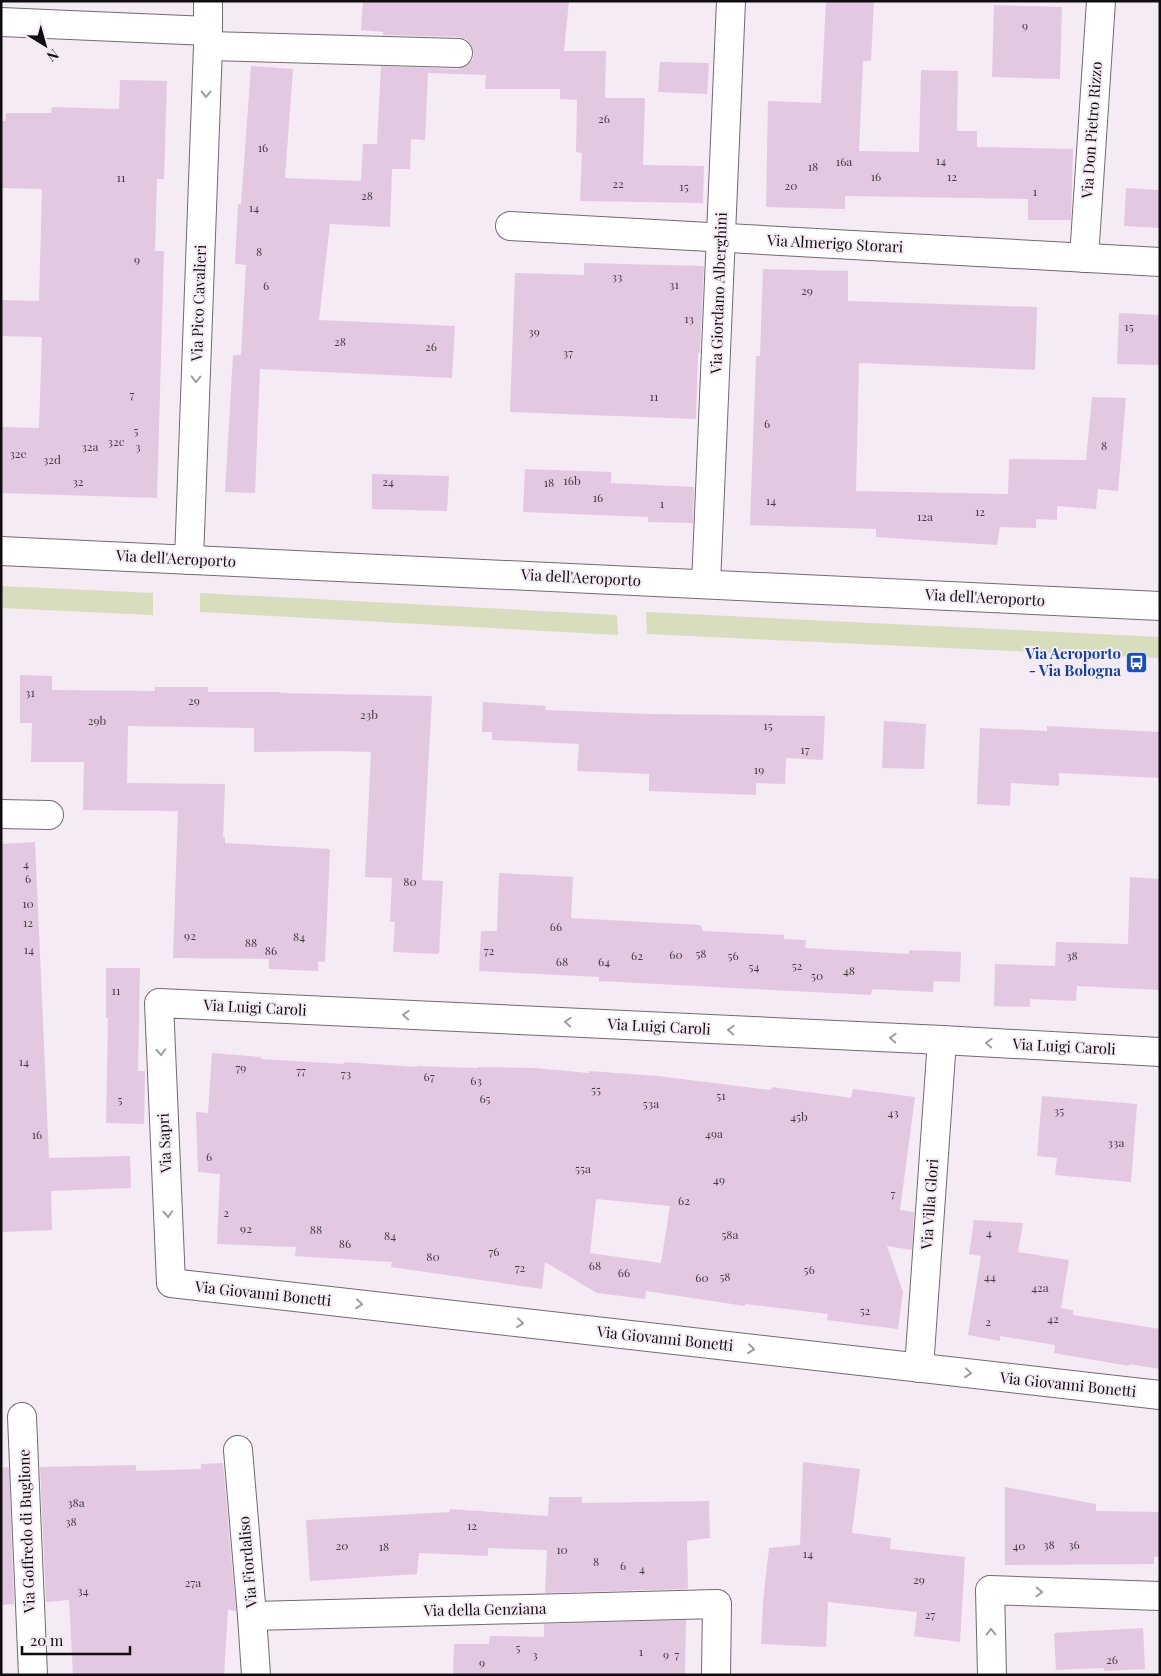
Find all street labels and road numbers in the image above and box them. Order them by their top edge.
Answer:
street label: Via Don Pietro Rizzo [1076,61,1106,200]
street label: Via Giordano Alberghini [705,211,731,375]
street label: Via Almerigo Storari [766,229,904,257]
street label: Via Pico Cavalieri [186,244,210,363]
street label: Via dell'Aeroporto [115,545,237,571]
street label: Via dell'Aeroporto [520,564,642,590]
street label: Via dell'Aeroporto [924,584,1046,610]
street label: Via Luigi Caroli [202,994,308,1020]
street label: Via Luigi Caroli [606,1013,712,1039]
street label: Via Luigi Caroli [1011,1033,1117,1059]
street label: Via Sapri [152,1112,176,1174]
street label: Via Villa Glori [916,1157,942,1251]
street label: Via Giovanni Bonetti [193,1276,333,1310]
street label: Via Giovanni Bonetti [595,1321,735,1355]
street label: Via Giovanni Bonetti [998,1367,1138,1401]
street label: Via Goffredo di Buglione [13,1449,39,1614]
street label: Via Fiordaliso [233,1515,261,1610]
street label: Via della Genziana [422,1598,547,1620]

